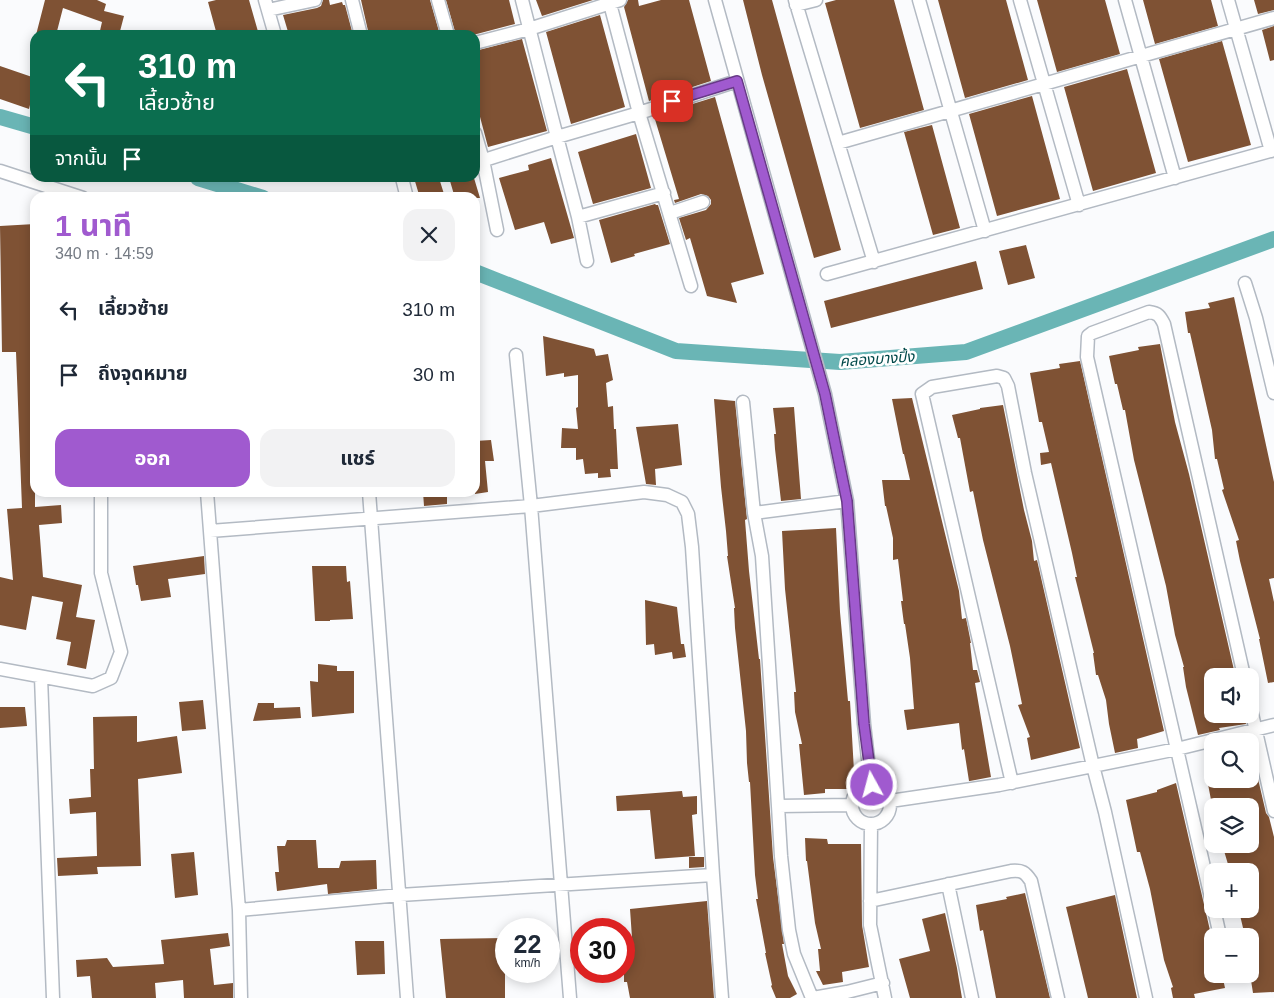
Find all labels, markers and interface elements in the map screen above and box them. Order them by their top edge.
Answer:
text: 310 m [138,46,237,85]
icon: left [55,50,120,115]
pin [651,80,693,122]
icon: arrive [658,87,686,115]
text: เลี้ยวซ้าย [138,90,215,115]
icon: arrive [118,145,146,173]
text: จากนั้น [55,148,108,169]
text: 1 นาที [55,209,132,242]
button: close [403,209,455,261]
text: 340 m · 14:59 [55,245,154,262]
icon: left [55,296,83,324]
text: เลี้ยวซ้าย [98,298,169,319]
text: 310 m [402,299,455,320]
water label: คลองบางปิ้ง [839,346,916,370]
icon: arrive [55,361,83,389]
text: ถึงจุดหมาย [98,363,188,384]
text: 30 m [413,364,455,385]
button: ออก [55,429,250,487]
button: แชร์ [260,429,455,487]
map controls [1204,668,1259,983]
button: sound [1204,668,1259,723]
button: search [1204,733,1259,788]
position arrow [845,758,897,810]
button: layers [1204,798,1259,853]
button: + [1204,863,1259,918]
speed limit sign: 30 [570,918,635,983]
button: − [1204,928,1259,983]
text: 22 [514,930,541,958]
text: km/h [514,956,541,970]

